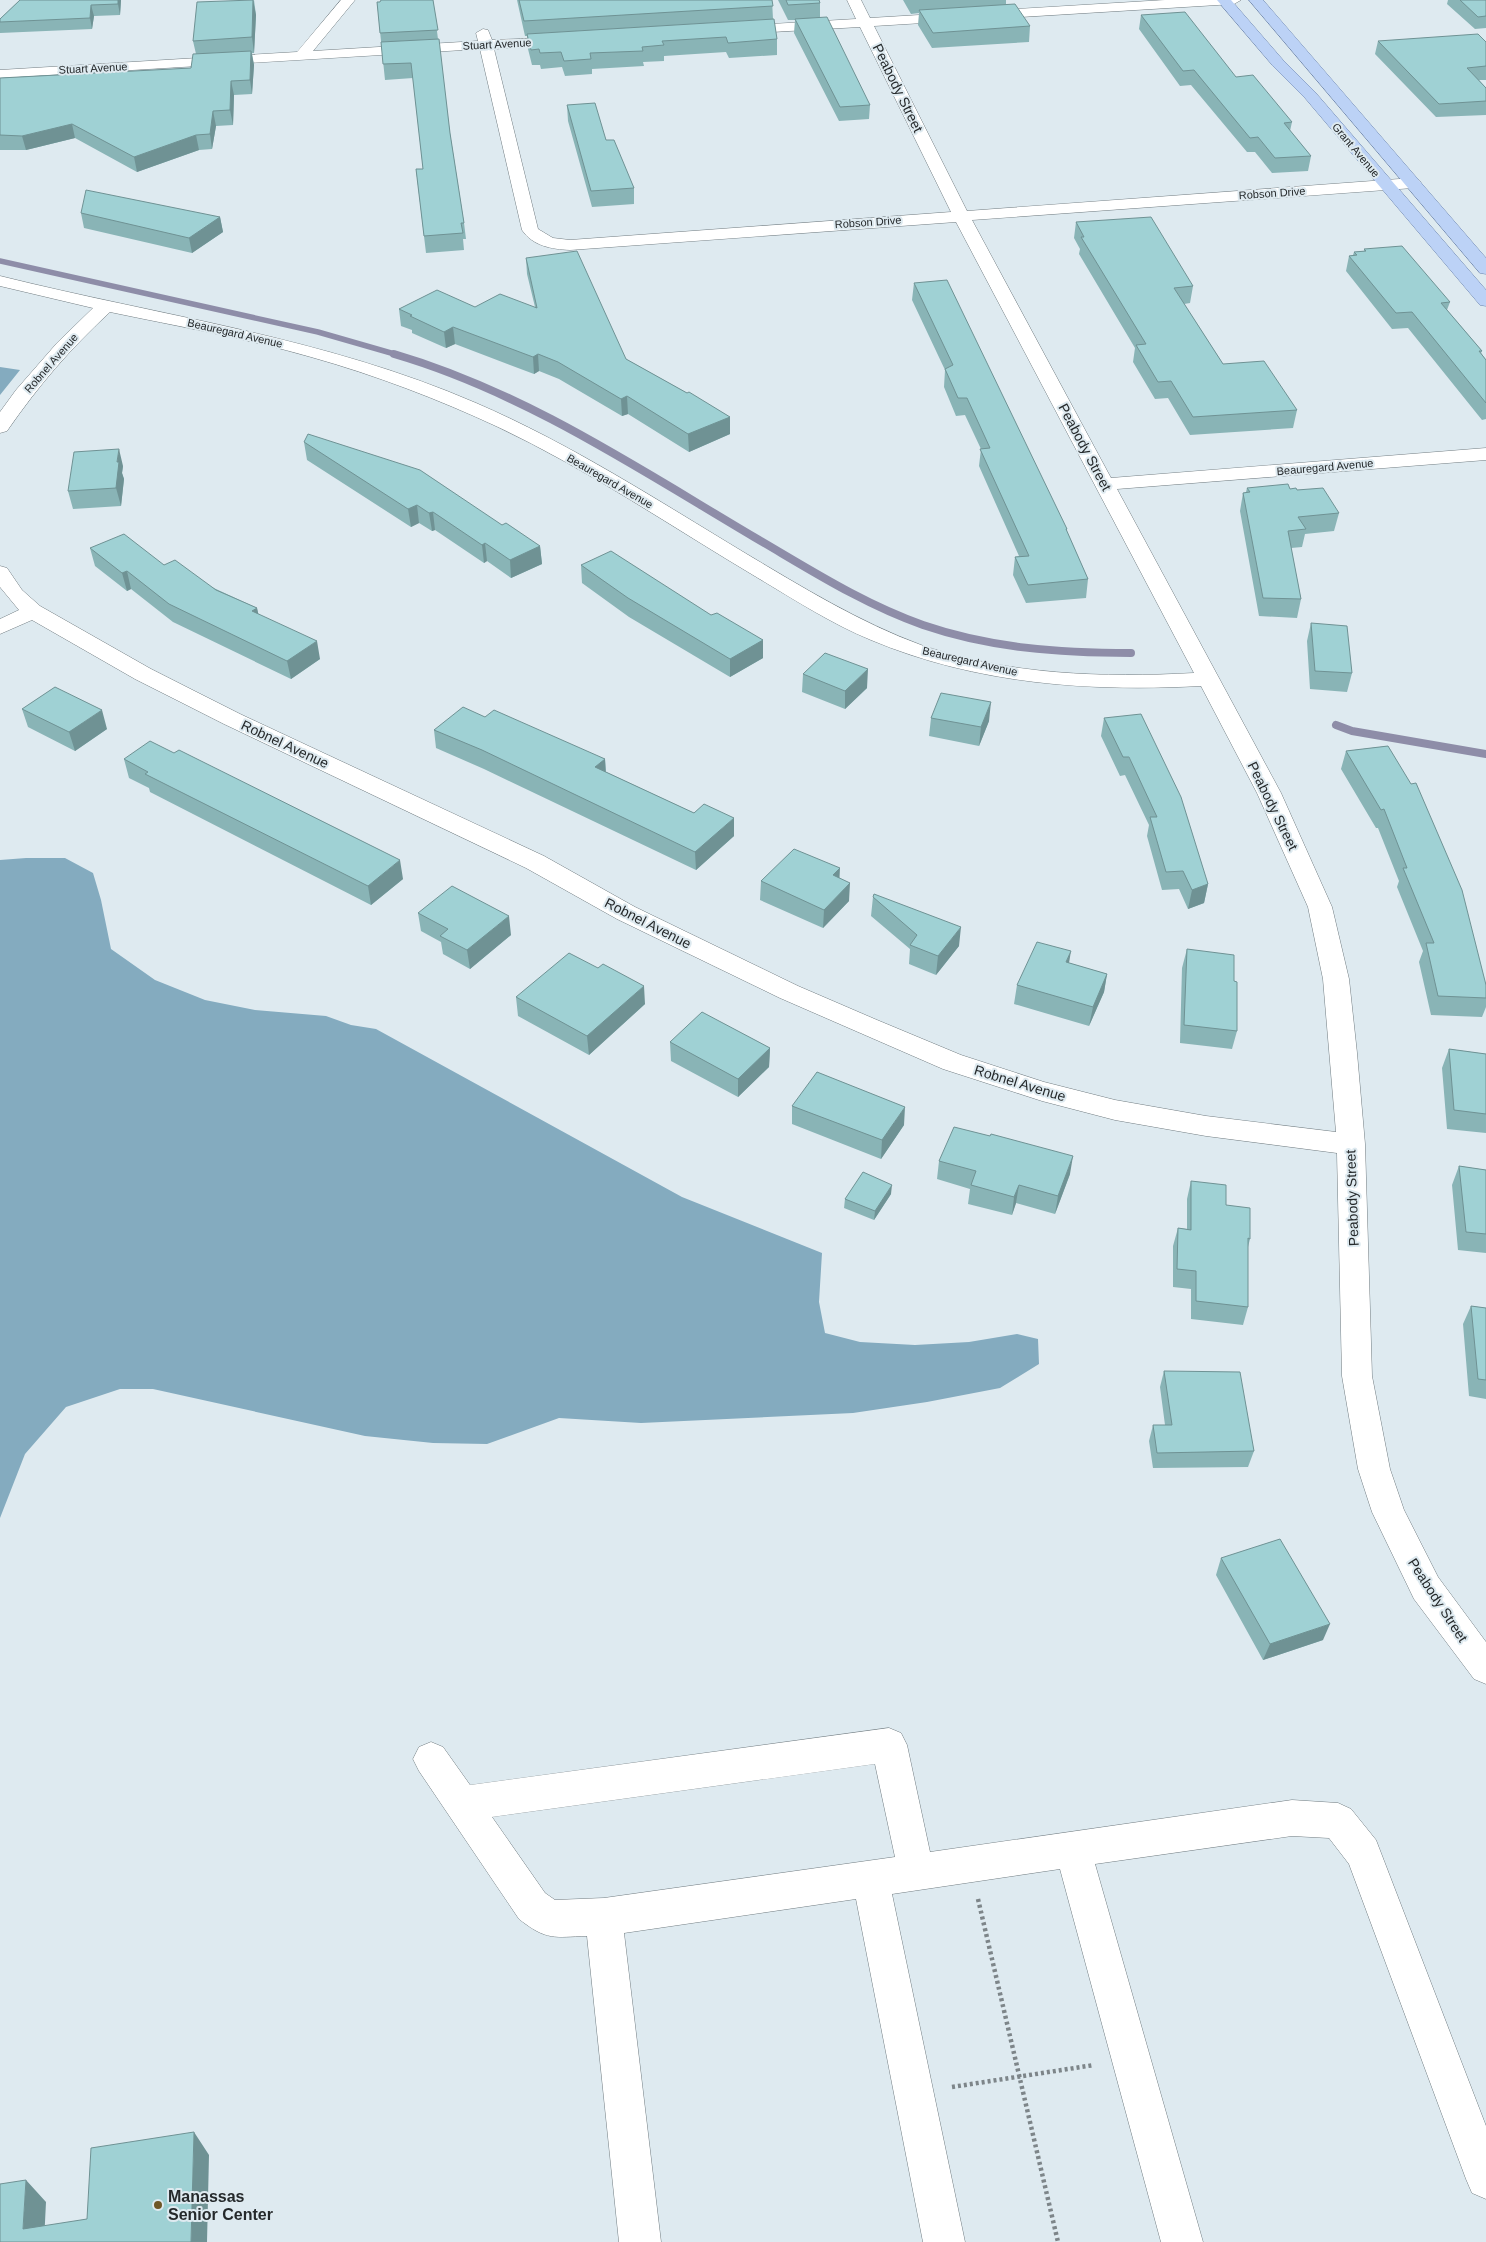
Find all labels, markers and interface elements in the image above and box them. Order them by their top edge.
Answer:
street label: Stuart Avenue [462,36,532,52]
street label: Peabody Street [870,41,926,135]
street label: Stuart Avenue [58,60,128,76]
street label: Grant Avenue [1330,120,1382,180]
street label: Robson Drive [1238,185,1306,201]
street label: Robson Drive [834,214,902,230]
street label: Beauregard Avenue [186,316,284,350]
street label: Robnel Avenue [22,331,80,395]
street label: Peabody Street [1055,401,1115,493]
street label: Beauregard Avenue [565,452,655,510]
street label: Beauregard Avenue [1276,457,1374,477]
street label: Beauregard Avenue [921,644,1019,678]
street label: Robnel Avenue [239,717,331,771]
street label: Peabody Street [1245,759,1301,853]
street label: Robnel Avenue [602,894,694,952]
street label: Robnel Avenue [972,1062,1068,1105]
street label: Peabody Street [1342,1149,1362,1247]
street label: Peabody Street [1405,1555,1471,1645]
place label: Manassas Senior Center [168,2188,273,2223]
marker: Manassas Senior Center [152,2199,164,2211]

